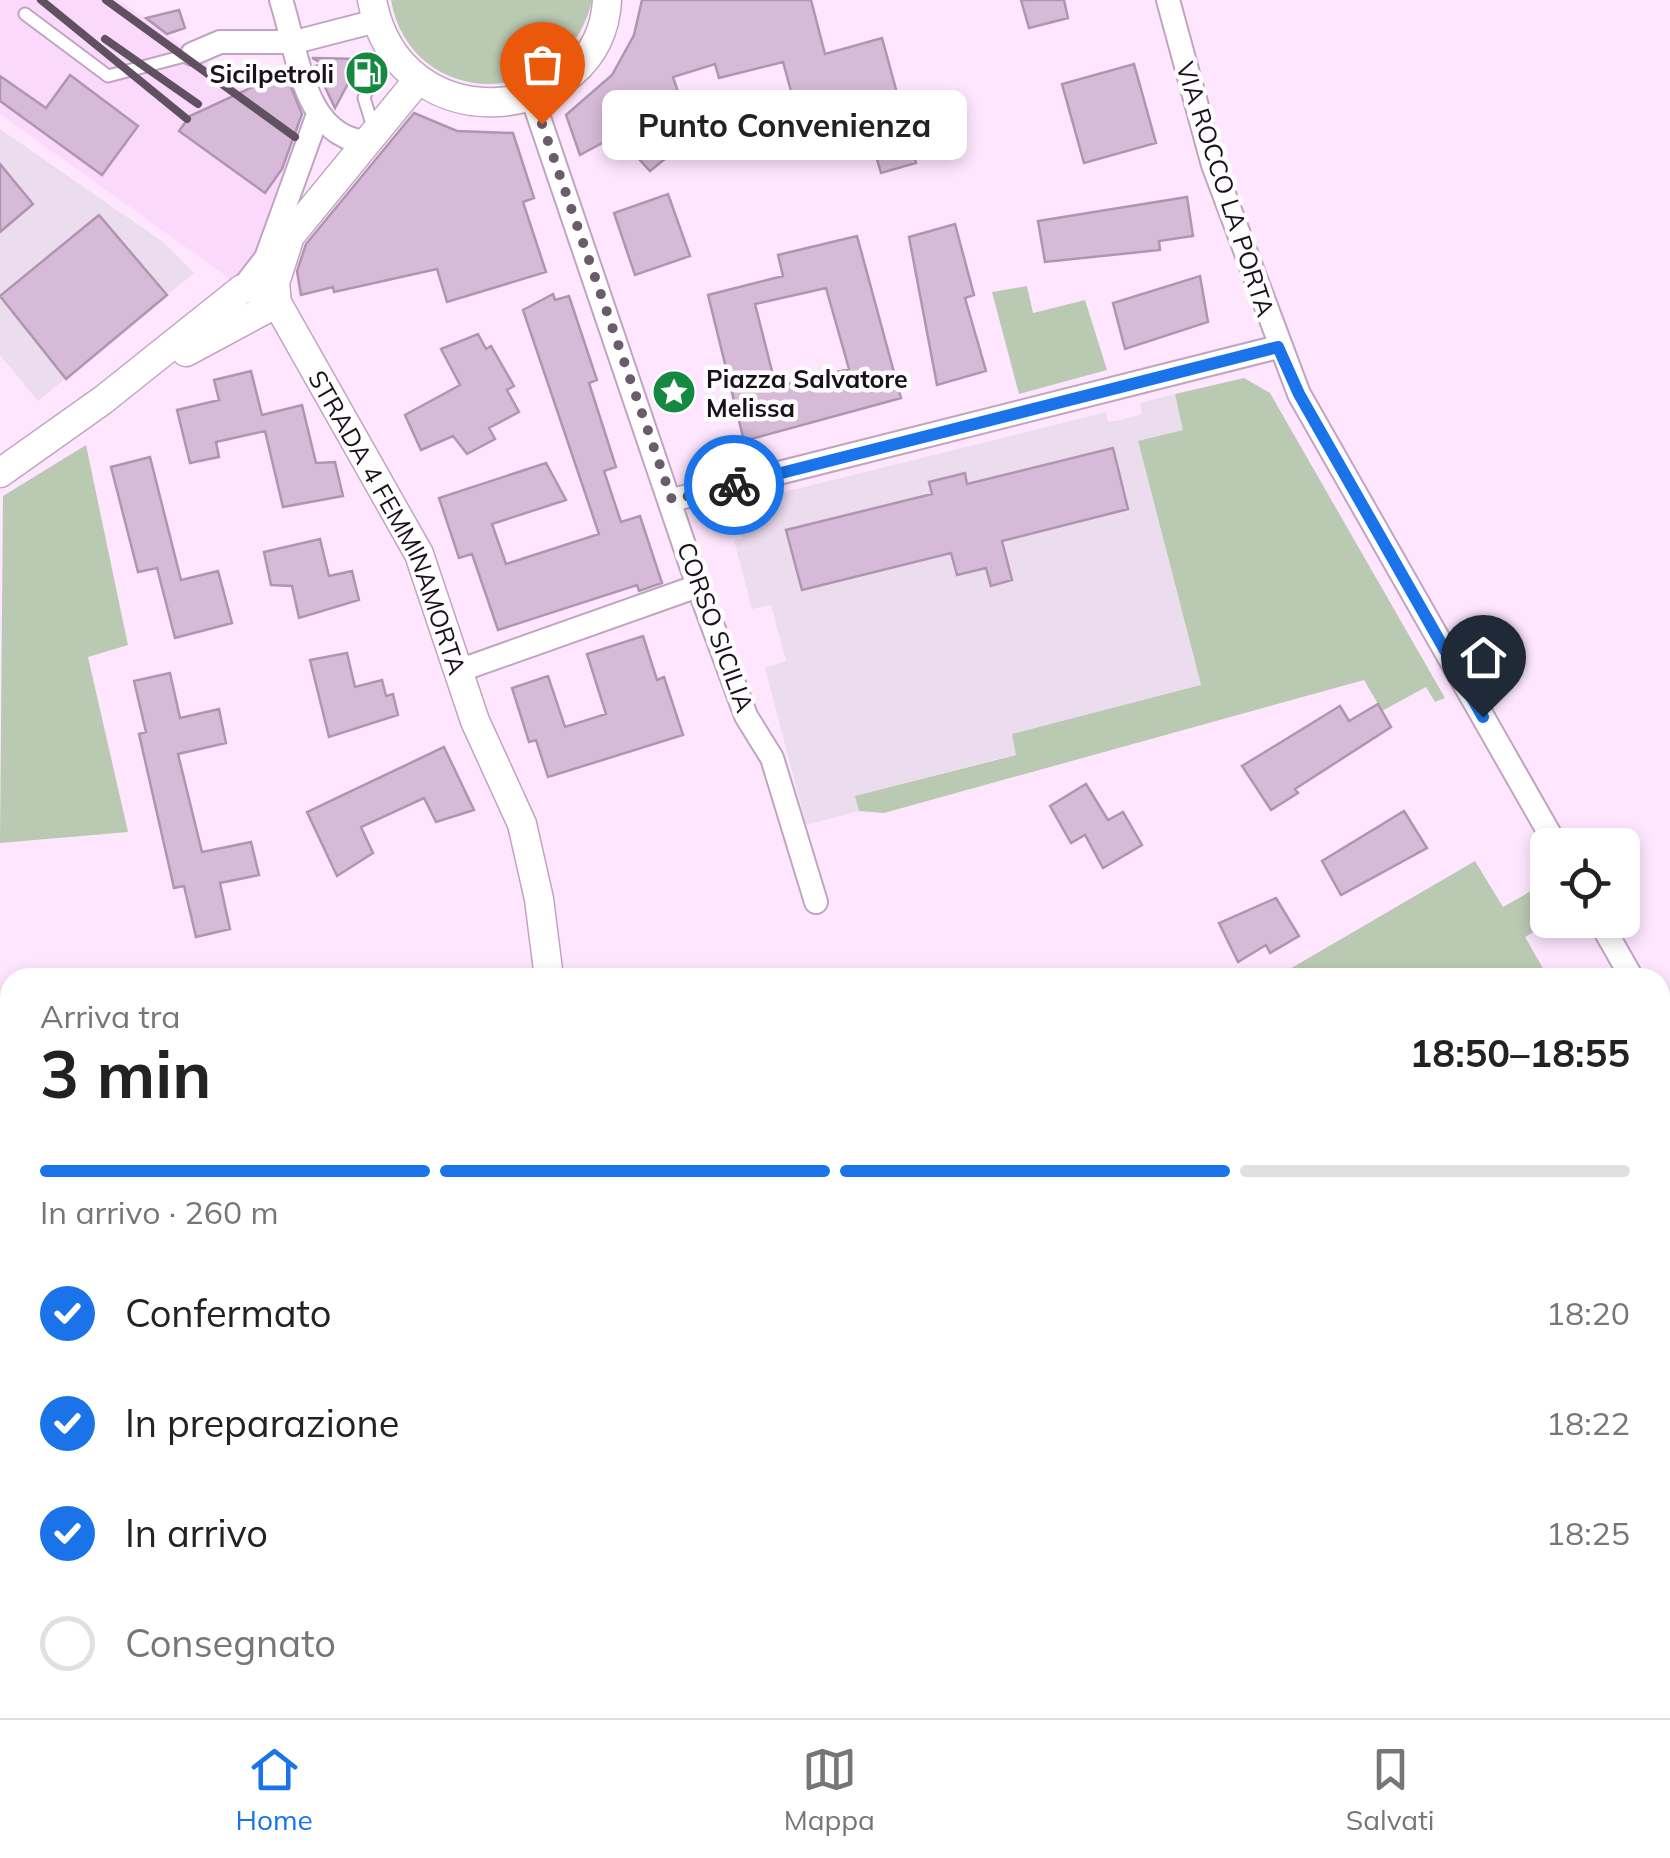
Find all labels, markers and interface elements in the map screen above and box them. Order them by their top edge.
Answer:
pin [500,22,585,125]
icon: bag [515,37,570,92]
fuel station icon: Sicilpetroli [344,50,390,96]
place label: Sicilpetroli [210,58,334,89]
street label: VIA ROCCO LA PORTA [1170,58,1282,320]
callout: Punto Convenienza [602,89,967,159]
text: Punto Convenienza [638,105,931,145]
place label: Piazza Salvatore Melissa [706,363,908,423]
street label: STRADA 4 FEMMINAMORTA [303,364,474,678]
place icon: Piazza Salvatore Melissa [651,369,697,415]
courier [684,435,784,535]
icon: bike [707,458,762,513]
street label: CORSO SICILIA [671,538,761,716]
pin [1441,615,1526,718]
icon: home [1456,630,1511,685]
map controls [1530,828,1640,938]
button: locate [1530,828,1640,938]
text: Arriva tra [40,996,180,1036]
text: 18:50–18:55 [1410,1029,1630,1077]
text: 3 min [40,1033,211,1114]
text: In arrivo · 260 m [40,1192,279,1232]
icon: check [40,1286,95,1341]
text: Confermato [125,1289,331,1337]
text: 18:20 [1546,1293,1630,1333]
icon: check [40,1396,95,1451]
text: In preparazione [125,1399,399,1447]
text: 18:22 [1546,1403,1630,1443]
icon: check [40,1506,95,1561]
text: In arrivo [125,1509,268,1557]
text: 18:25 [1546,1513,1630,1553]
text: Consegnato [125,1619,336,1667]
tab: Home [235,1742,313,1837]
tab: Mappa [784,1742,875,1837]
tab: Salvati [1346,1742,1435,1837]

